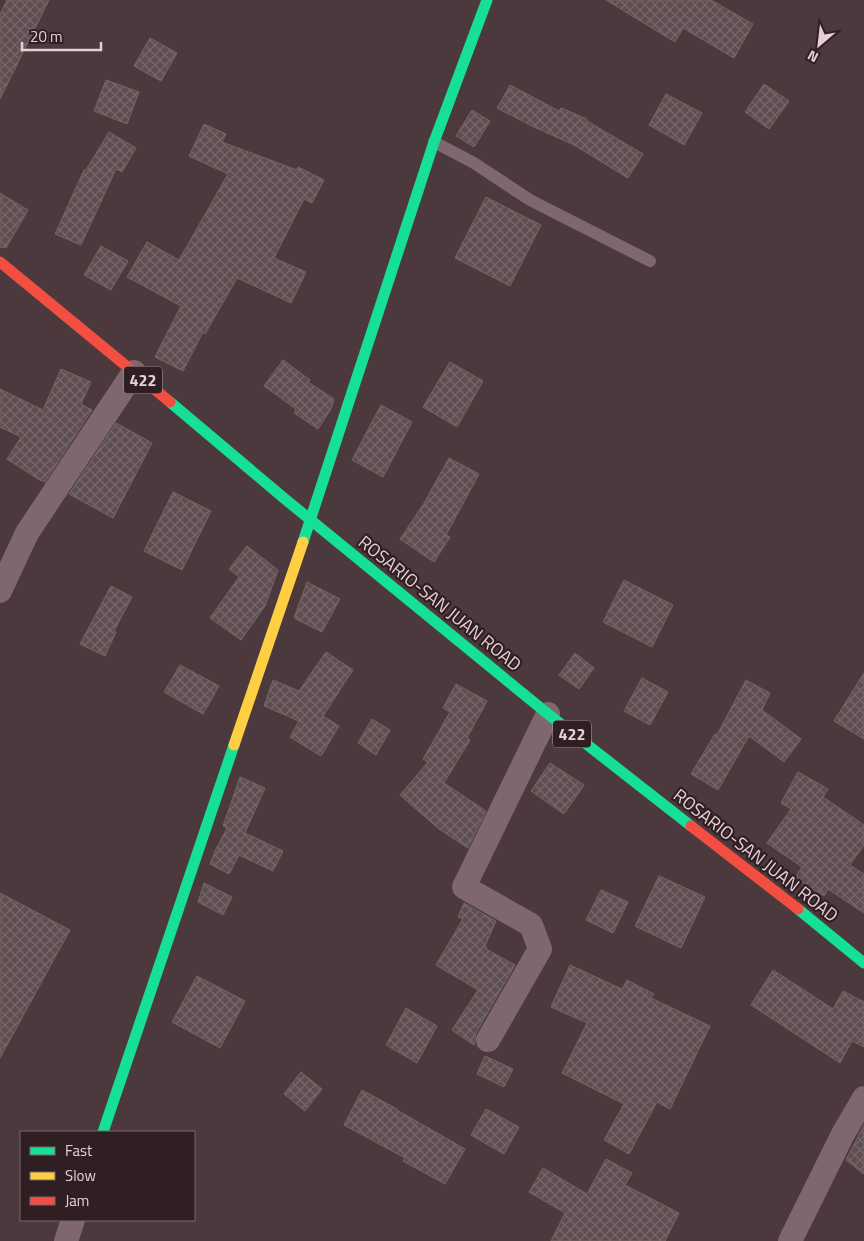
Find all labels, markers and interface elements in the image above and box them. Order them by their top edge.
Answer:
scale bar [22,20,101,52]
north arrow [794,20,844,70]
text: 20 m [30,25,63,48]
text: N [803,45,822,68]
road number: 422 [124,366,162,394]
street label: ROSARIO-SAN JUAN ROAD [353,529,527,677]
road number: 422 [553,721,591,748]
street label: ROSARIO-SAN JUAN ROAD [668,782,844,928]
legend [20,1131,195,1221]
text: Fast [65,1139,93,1162]
text: Slow [65,1164,96,1187]
text: Jam [65,1189,89,1212]

